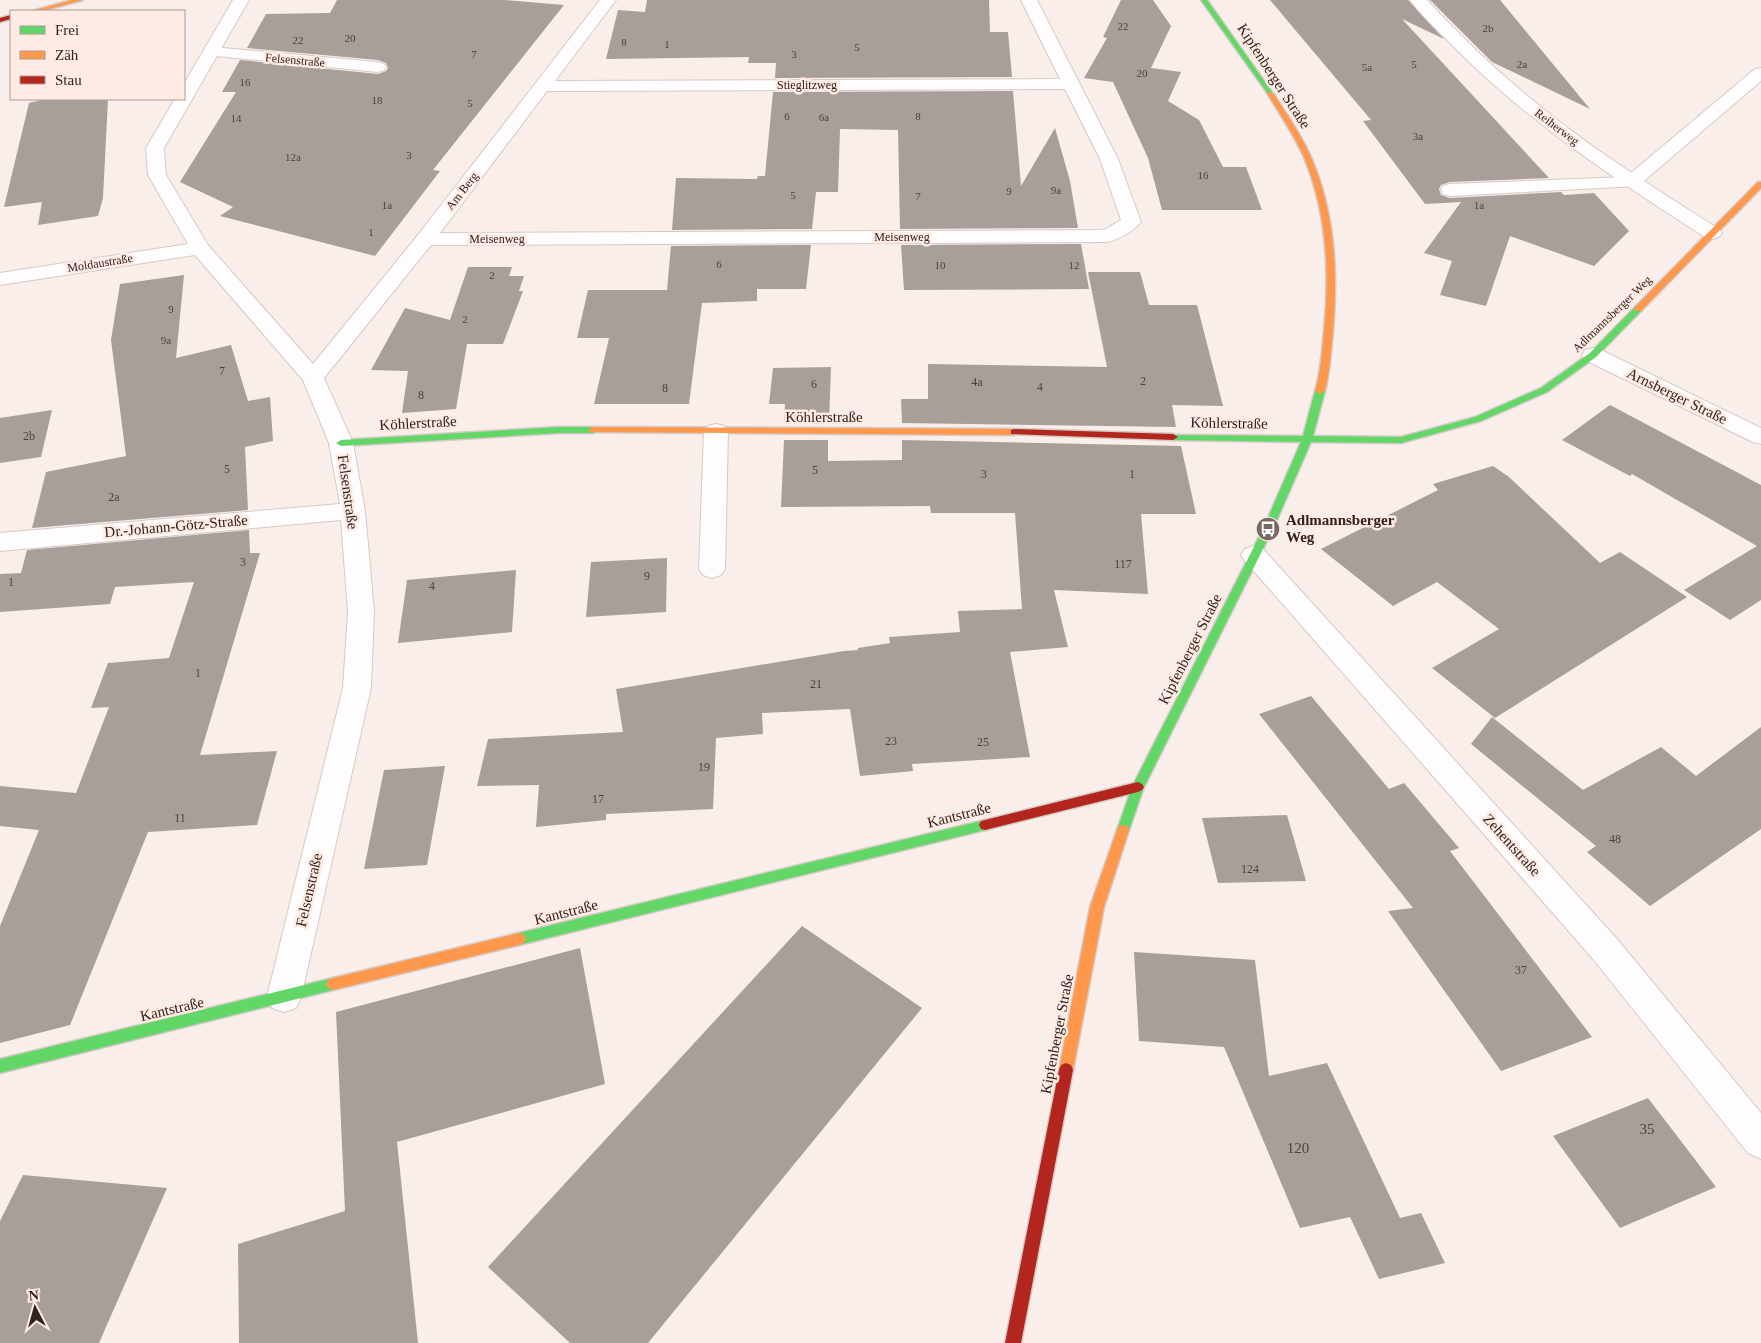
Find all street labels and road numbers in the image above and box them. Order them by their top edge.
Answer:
street label: Kipfenberger Straße [1234,21,1314,132]
street label: Felsenstraße [265,50,325,70]
street label: Stieglitzweg [777,78,837,92]
street label: Reiherweg [1532,106,1582,148]
street label: Am Berg [443,169,481,213]
street label: Meisenweg [874,230,930,244]
street label: Meisenweg [469,232,525,246]
street label: Moldaustraße [66,251,134,275]
street label: Adlmannsberger Weg [1570,273,1654,355]
street label: Arnsberger Straße [1624,365,1730,427]
street label: Köhlerstraße [785,409,863,425]
street label: Köhlerstraße [379,413,457,433]
street label: Köhlerstraße [1190,414,1268,432]
street label: Felsenstraße [335,454,361,531]
street label: Dr.-Johann-Götz-Straße [104,512,249,540]
street label: Kipfenberger Straße [1155,591,1225,707]
street label: Kantstraße [926,799,993,831]
street label: Zehentstraße [1480,811,1544,879]
street label: Felsenstraße [293,851,325,928]
street label: Kantstraße [533,896,600,928]
street label: Kipfenberger Straße [1038,972,1077,1095]
street label: Kantstraße [139,994,206,1024]

